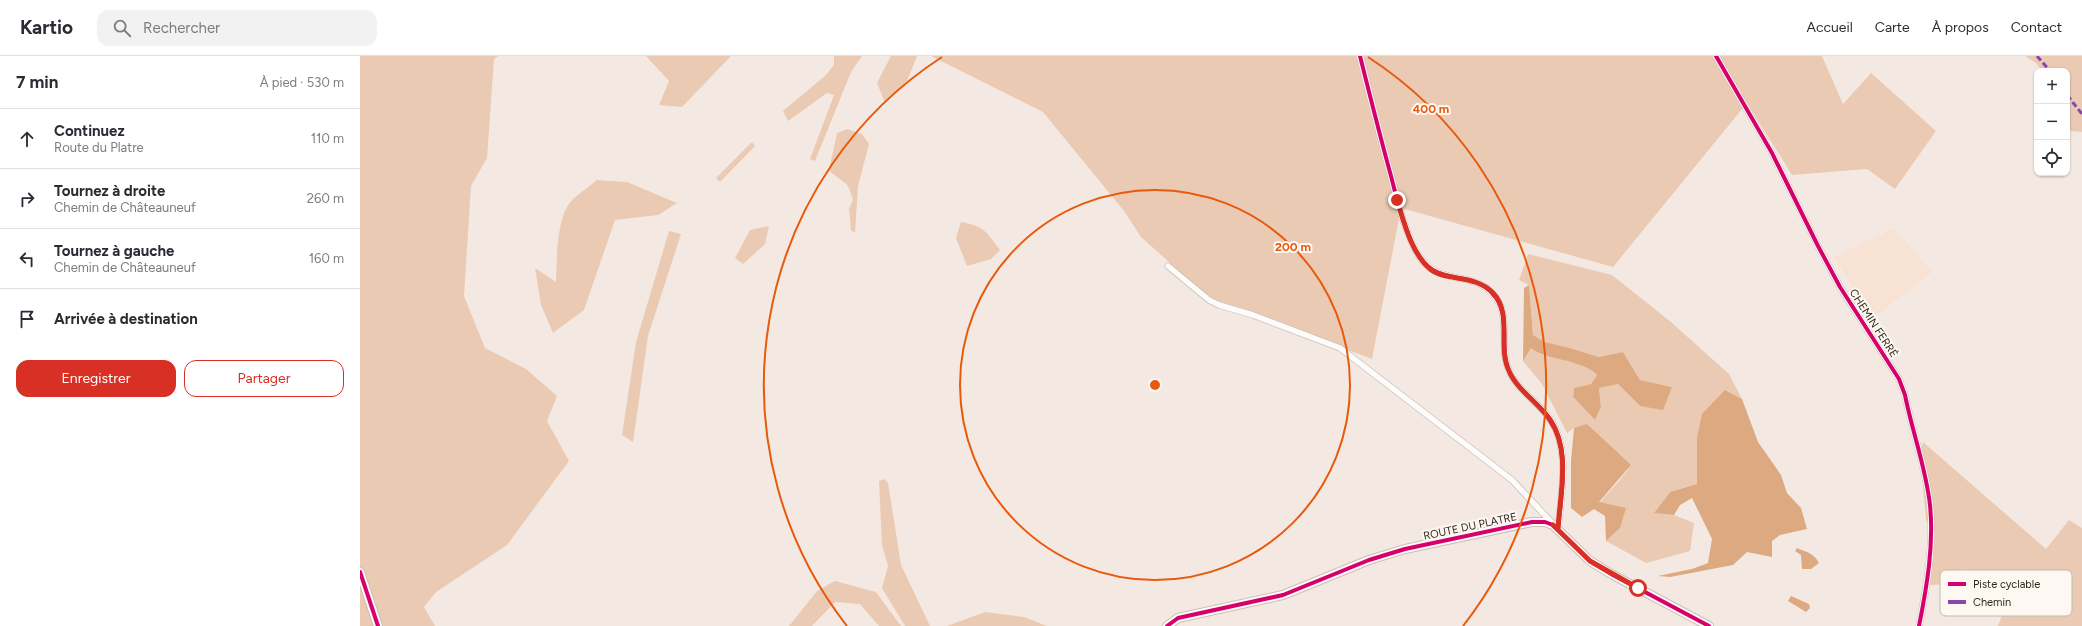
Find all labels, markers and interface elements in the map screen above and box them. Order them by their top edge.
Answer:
search box [97,10,377,46]
text: Kartio [20,16,73,39]
icon: search [111,17,133,39]
text: Rechercher [143,19,220,37]
text: Accueil [1807,19,1853,36]
text: Carte [1875,19,1910,36]
text: À propos [1932,19,1989,36]
text: Contact [2011,19,2062,36]
map controls [2034,68,2070,176]
button: + [2034,68,2070,104]
text: 7 min [16,72,58,92]
text: À pied · 530 m [260,75,344,90]
text: 400 m [1413,102,1449,116]
button: − [2034,104,2070,140]
text: Continuez [54,122,125,140]
icon: ahead [16,128,38,150]
text: 110 m [311,131,344,146]
text: Route du Platre [54,140,144,155]
button: locate [2034,140,2070,176]
text: Tournez à droite [54,182,165,200]
icon: right [16,188,38,210]
text: 260 m [307,191,344,206]
route end [1388,191,1406,209]
text: Chemin de Châteauneuf [54,200,196,215]
text: 200 m [1275,240,1311,254]
text: Tournez à gauche [54,242,174,260]
icon: left [16,248,38,270]
text: 160 m [309,251,344,266]
text: Chemin de Châteauneuf [54,260,196,275]
street label: CHEMIN FERRÉ [1847,287,1901,360]
icon: arrive [16,308,38,330]
text: Arrivée à destination [54,310,198,328]
button: Enregistrer [16,360,176,397]
button: Partager [184,360,344,397]
centre of rings [1148,378,1162,392]
street label: ROUTE DU PLATRE [1422,510,1518,543]
legend [1940,570,2072,616]
text: Piste cyclable [1973,578,2040,591]
route start [1629,579,1647,597]
text: Chemin [1973,596,2011,609]

